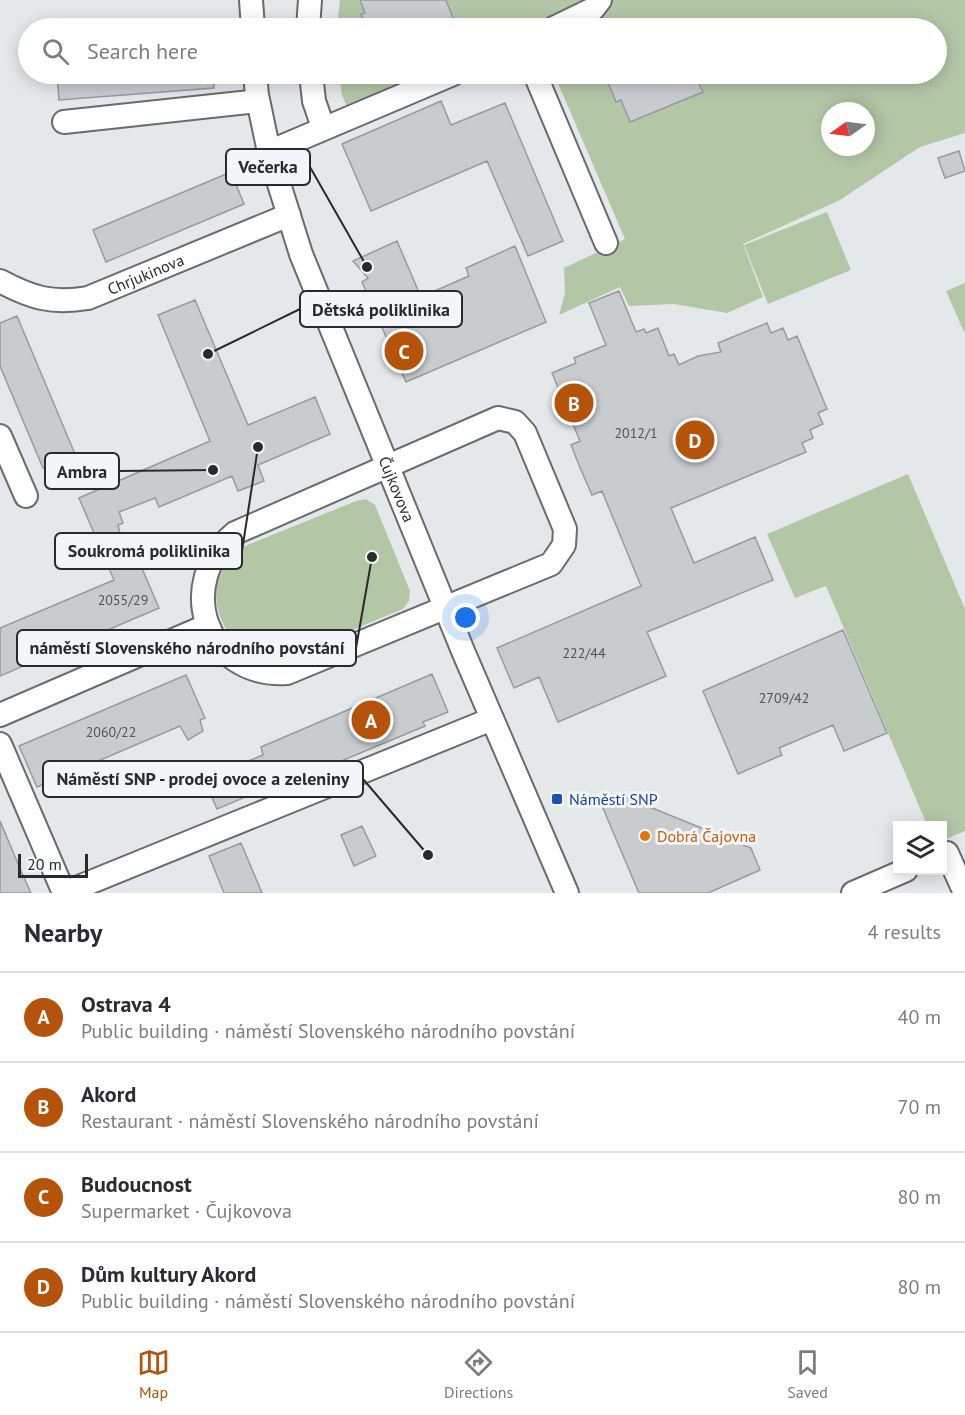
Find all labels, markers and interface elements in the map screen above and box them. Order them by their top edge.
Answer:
search box [18,18,947,84]
icon: search [39,35,72,68]
text: Search here [87,37,198,65]
north arrow [821,102,875,156]
callout: Večerka [226,149,310,185]
text: Večerka [237,155,298,178]
street label: Chrjukinova [104,250,187,299]
callout: Dětská poliklinika [300,291,462,327]
text: Dětská poliklinika [312,298,450,321]
pin: C [384,328,424,374]
pin: B [554,380,594,426]
pin: D [676,418,714,462]
house number: 2012/1 [614,424,658,442]
callout: Ambra [45,453,119,489]
street label: Čujkovova [375,453,419,525]
text: Ambra [57,460,107,483]
callout: Soukromá poliklinika [55,533,242,569]
text: Soukromá poliklinika [68,539,230,562]
house number: 2055/29 [98,591,148,609]
your location [451,603,480,632]
callout: náměstí Slovenského národního povstání [17,630,356,666]
text: náměstí Slovenského národního povstání [29,636,345,659]
house number: 222/44 [562,644,606,662]
house number: 2709/42 [759,689,809,707]
pin: A [352,698,391,742]
house number: 2060/22 [86,723,136,741]
callout: Náměstí SNP - prodej ovoce a zeleniny [43,761,363,797]
text: Náměstí SNP - prodej ovoce a zeleniny [57,767,350,790]
place label: Náměstí SNP [569,789,658,809]
marker: Náměstí SNP [550,792,564,806]
map controls [893,821,947,875]
button: layers [893,821,947,875]
place label: Dobrá Čajovna [657,826,756,846]
marker: Dobrá Čajovna [638,829,652,843]
scale bar [18,851,88,878]
text: 20 m [27,854,62,874]
text: Nearby [24,916,102,949]
text: 4 results [868,919,941,945]
text: Ostrava 4 [81,990,171,1018]
text: A [37,1004,50,1030]
text: 40 m [898,1004,941,1030]
text: Public building · náměstí Slovenského národního povstání [81,1018,575,1044]
text: Akord [81,1080,136,1108]
text: B [38,1094,49,1120]
text: 70 m [898,1094,941,1120]
text: Restaurant · náměstí Slovenského národního povstání [81,1108,539,1134]
text: Budoucnost [81,1170,192,1198]
text: C [38,1184,49,1210]
text: 80 m [898,1184,941,1210]
text: Supermarket · Čujkovova [81,1198,292,1224]
text: Dům kultury Akord [81,1260,256,1288]
text: D [37,1274,50,1300]
text: 80 m [898,1274,941,1300]
text: Public building · náměstí Slovenského národního povstání [81,1288,575,1314]
tab: Map [137,1346,170,1402]
tab: Directions [444,1346,513,1402]
tab: Saved [787,1346,828,1402]

